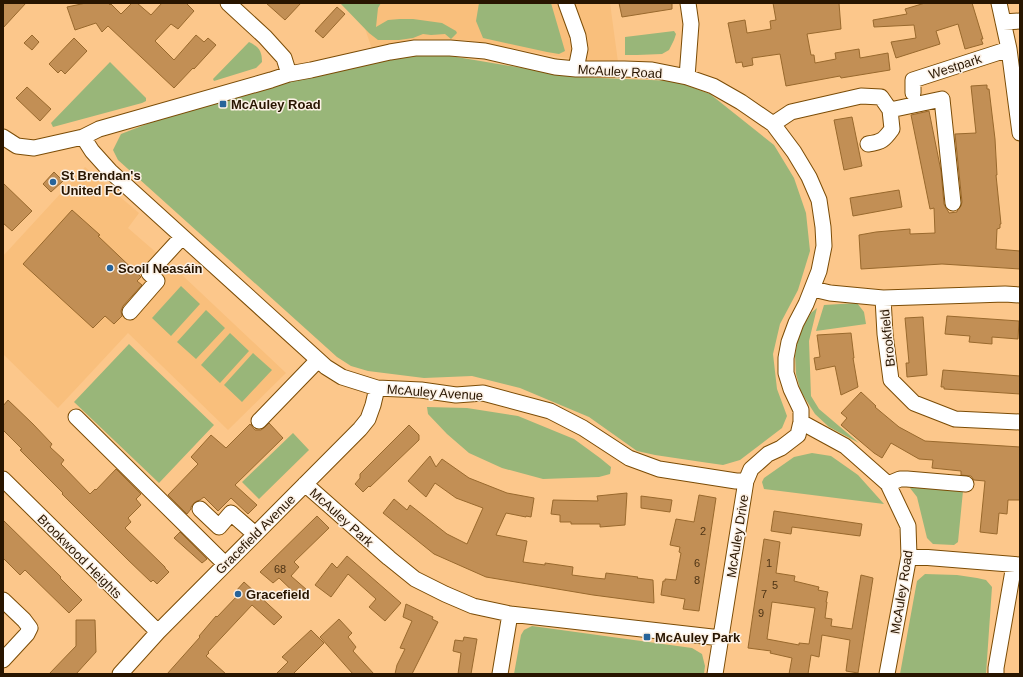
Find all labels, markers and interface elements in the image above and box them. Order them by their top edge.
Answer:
street label: Westpark [927,51,984,82]
street label: McAuley Road [577,62,663,81]
place label: McAuley Road [231,97,321,112]
marker: McAuley Road [218,99,228,109]
place label: St Brendan's United FC [61,168,141,198]
marker: St Brendan's United FC [48,177,58,187]
place label: Scoil Neasáin [118,261,203,276]
marker: Scoil Neasáin [105,263,115,273]
street label: Brookfield [877,308,898,367]
street label: McAuley Avenue [386,382,484,403]
street label: McAuley Park [307,485,377,550]
street label: Gracefield Avenue [213,492,298,577]
street label: McAuley Drive [724,494,751,579]
street label: Brookwood Heights [34,511,125,602]
house number: 2 [700,525,706,537]
street label: McAuley Road [887,549,916,635]
house number: 6 [694,557,700,569]
house number: 1 [766,557,772,569]
house number: 68 [274,563,286,575]
house number: 8 [694,574,700,586]
house number: 5 [772,579,778,591]
place label: Gracefield [246,587,310,602]
house number: 7 [761,588,767,600]
marker: Gracefield [233,589,243,599]
house number: 9 [758,607,764,619]
place label: McAuley Park [655,630,741,645]
marker: McAuley Park [642,632,652,642]

